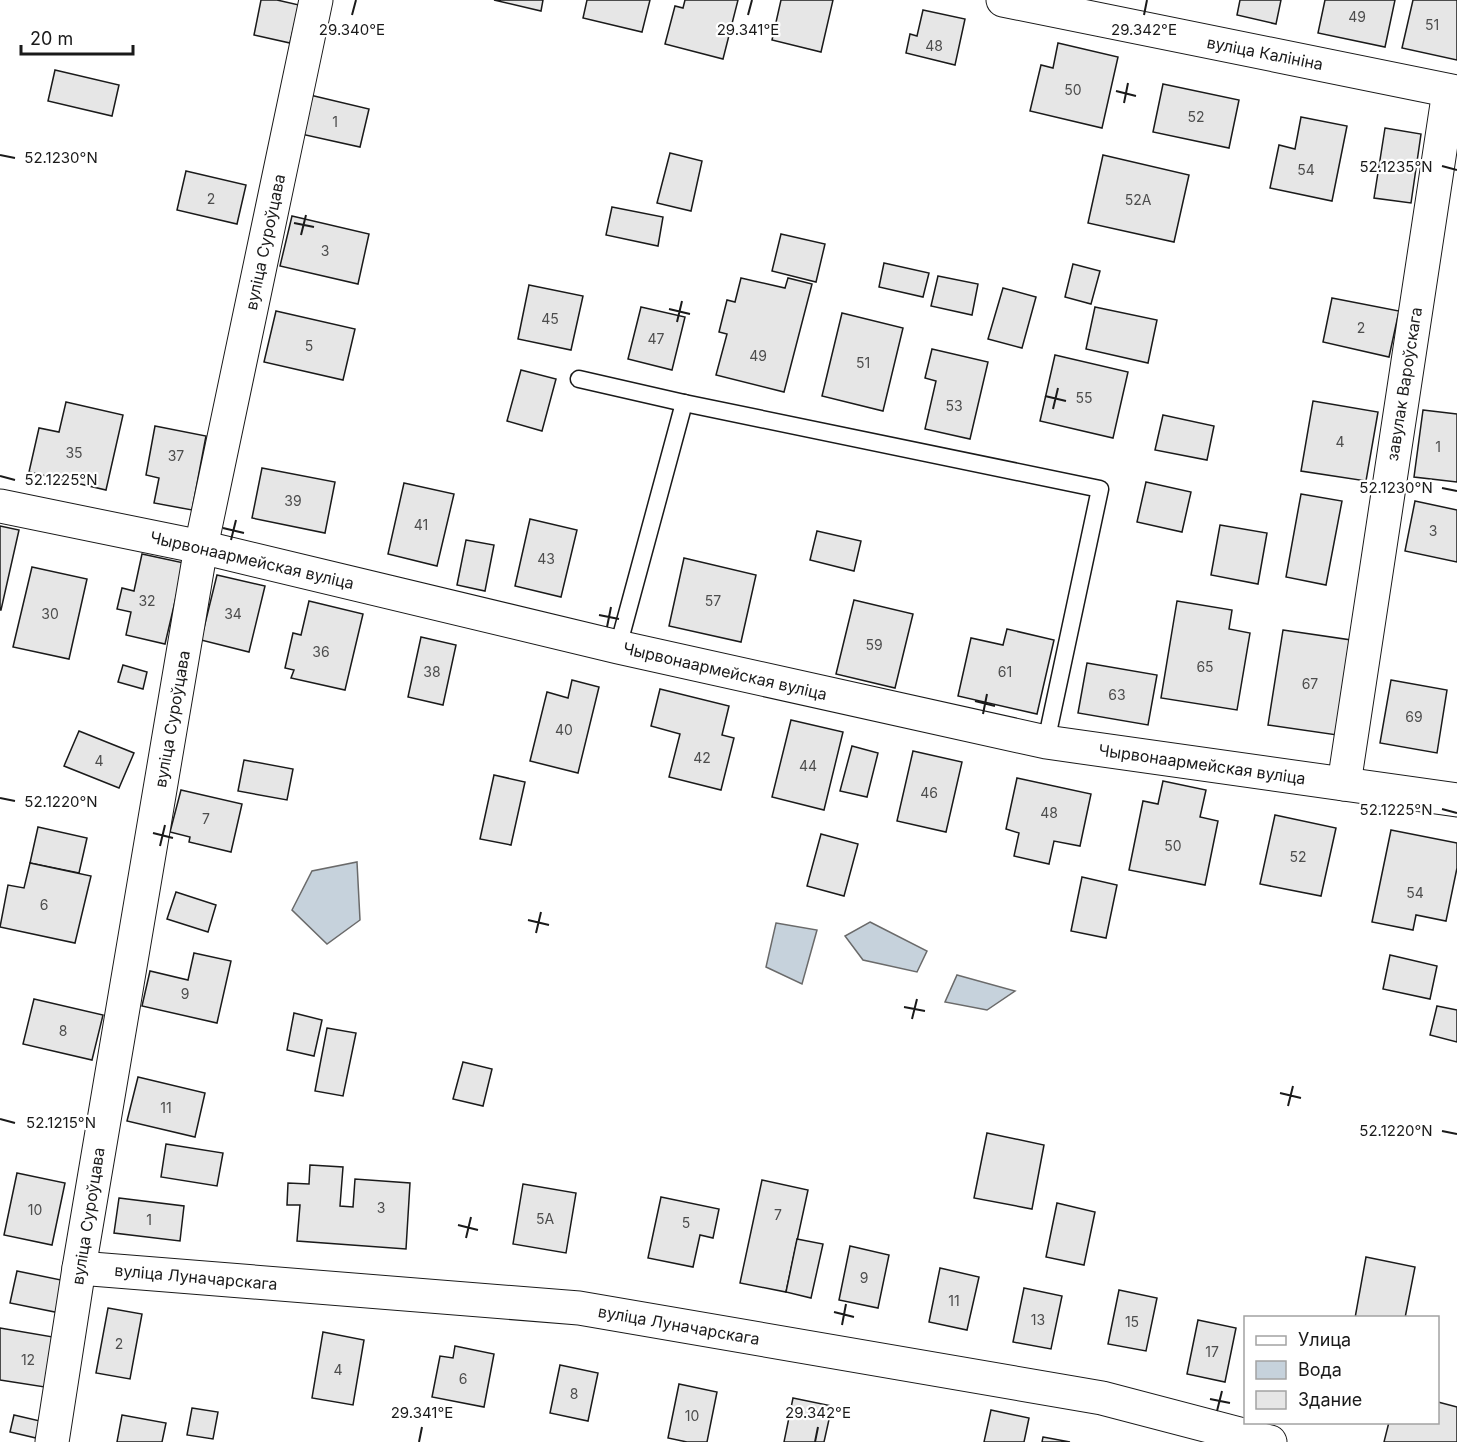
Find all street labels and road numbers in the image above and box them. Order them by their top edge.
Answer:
street label: вуліца Калініна [1205,32,1325,74]
street label: вуліца Суроўцава [241,172,289,312]
street label: завулак Вароўскага [1382,306,1426,462]
street label: Чырвонаармейская вуліца [148,527,356,593]
street label: Чырвонаармейская вуліца [621,638,829,704]
street label: вуліца Суроўцава [150,649,194,789]
street label: Чырвонаармейская вуліца [1097,740,1307,788]
street label: вуліца Суроўцава [67,1146,109,1286]
street label: вуліца Луначарскага [114,1260,278,1294]
street label: вуліца Луначарскага [597,1301,761,1349]

